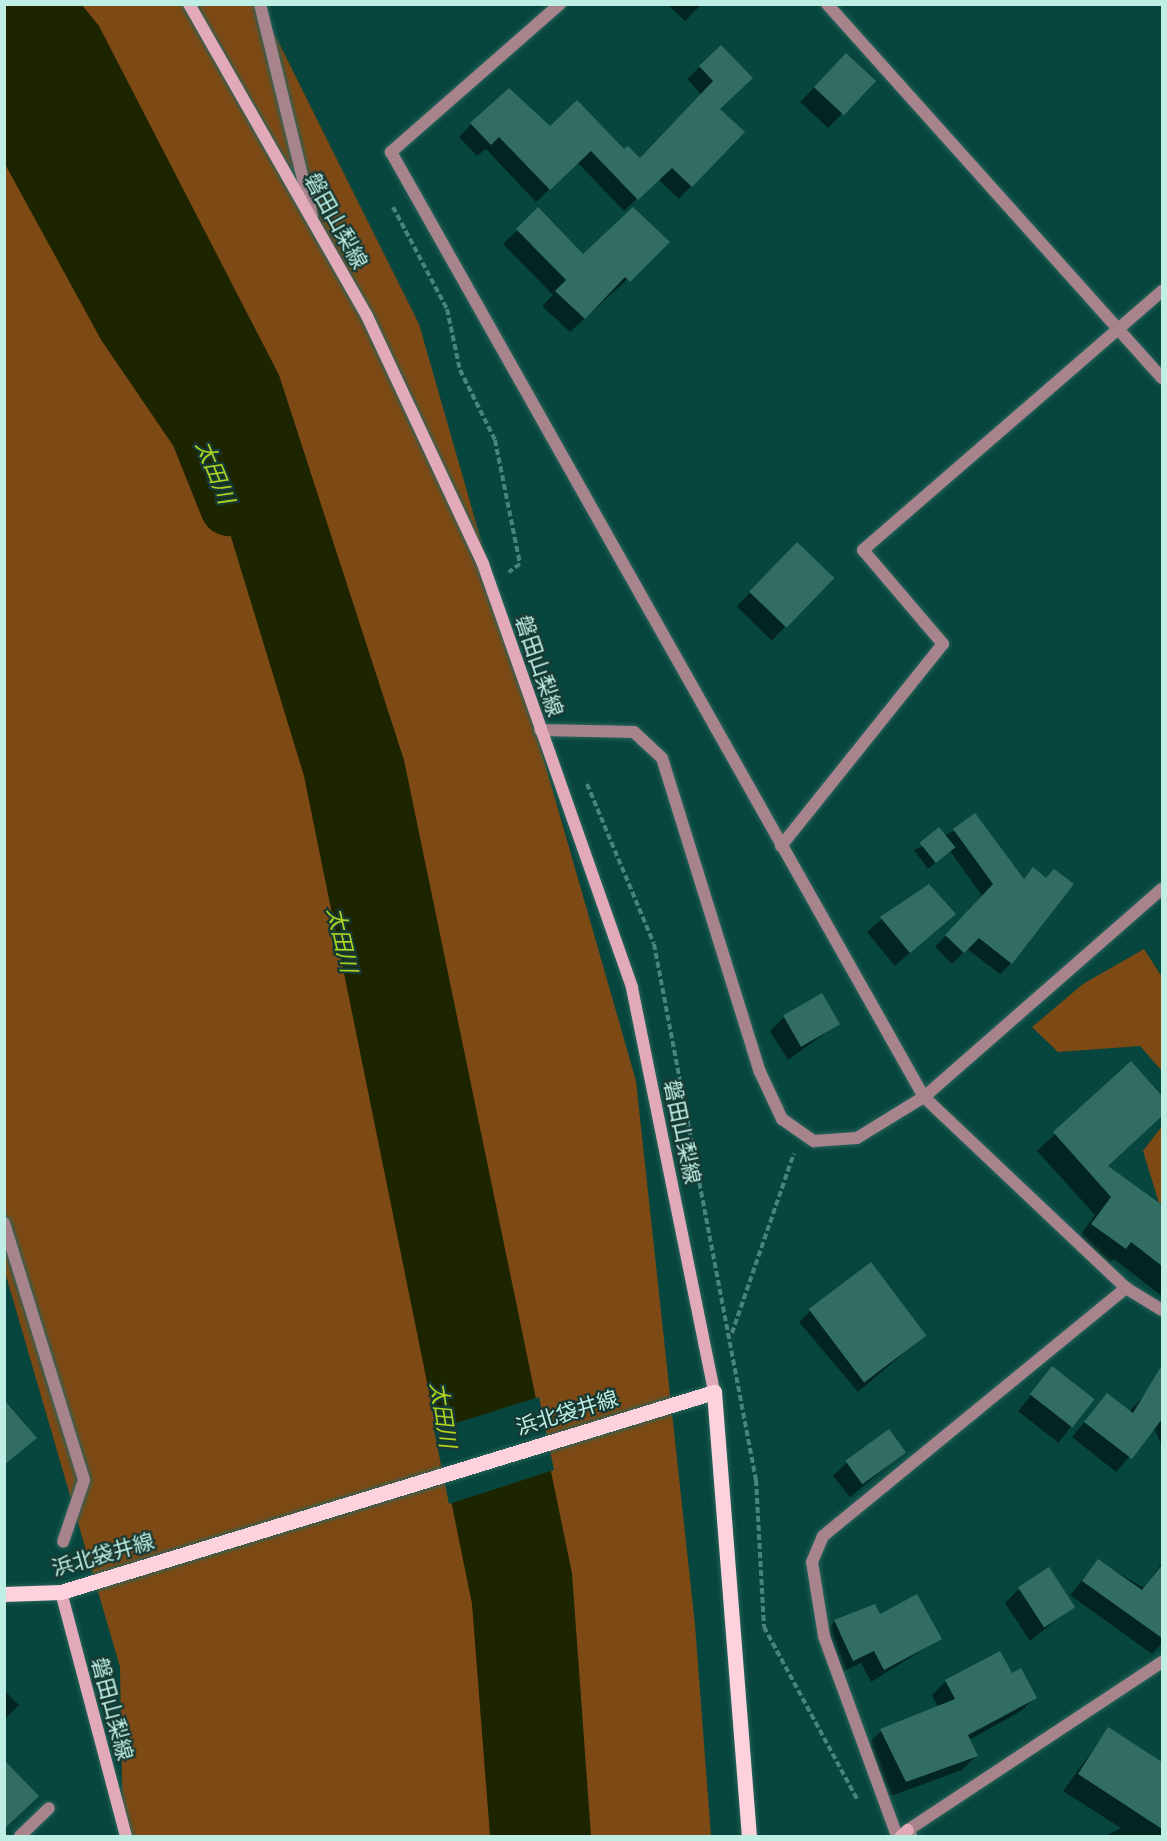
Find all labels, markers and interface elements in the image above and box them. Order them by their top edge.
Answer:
street label: 磐田山梨線 [300,169,372,273]
water label: 太田川 [190,436,240,508]
street label: 磐田山梨線 [510,612,568,720]
water label: 太田川 [322,905,362,975]
street label: 磐田山梨線 [659,1078,705,1186]
water label: 太田川 [425,1380,461,1450]
street label: 浜北袋井線 [513,1386,621,1440]
street label: 浜北袋井線 [49,1528,157,1582]
street label: 磐田山梨線 [86,1655,138,1763]

